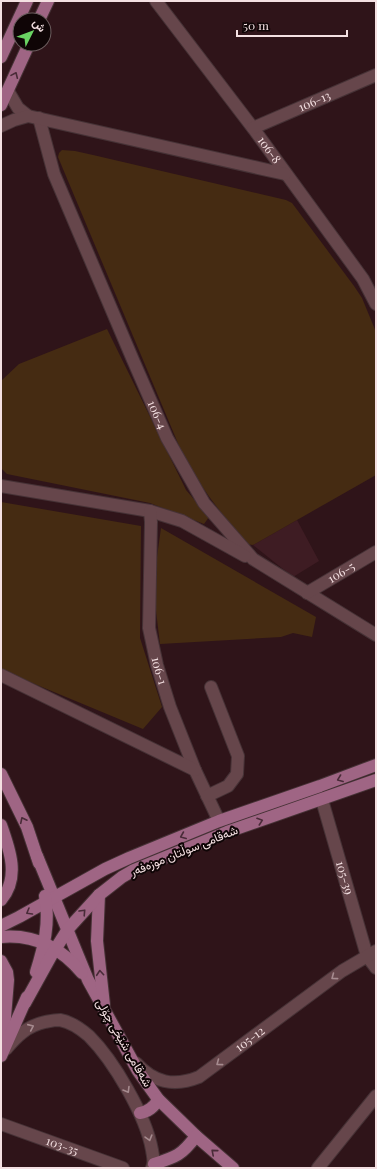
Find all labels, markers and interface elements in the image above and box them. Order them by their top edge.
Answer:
north arrow [12,12,52,52]
scale bar [237,12,347,38]
text: ش [30,15,50,35]
text: 50 m [243,17,269,33]
one-way arrow [10,71,18,79]
street label: 106-13 [296,87,333,115]
street label: 106-8 [254,133,285,166]
street label: 106-4 [145,398,171,431]
street label: 106-5 [324,557,357,586]
street label: 106-1 [148,655,172,687]
one-way arrow [336,774,343,782]
one-way arrow [20,816,28,824]
one-way arrow [257,817,264,825]
street label: شەقامی سوڵتان موزەفەر [126,821,240,880]
one-way arrow [179,831,187,839]
street label: 105-39 [333,859,358,896]
one-way arrow [26,907,33,914]
one-way arrow [79,909,86,917]
one-way arrow [96,970,105,976]
one-way arrow [332,972,339,979]
street label: شەقامی شێخی چۆلی [92,996,157,1090]
street label: 105-12 [231,1022,268,1055]
one-way arrow [26,1024,34,1032]
one-way arrow [216,1058,223,1066]
one-way arrow [122,1086,130,1093]
street label: 103-35 [44,1132,81,1158]
one-way arrow [144,1134,153,1141]
one-way arrow [212,1149,219,1156]

